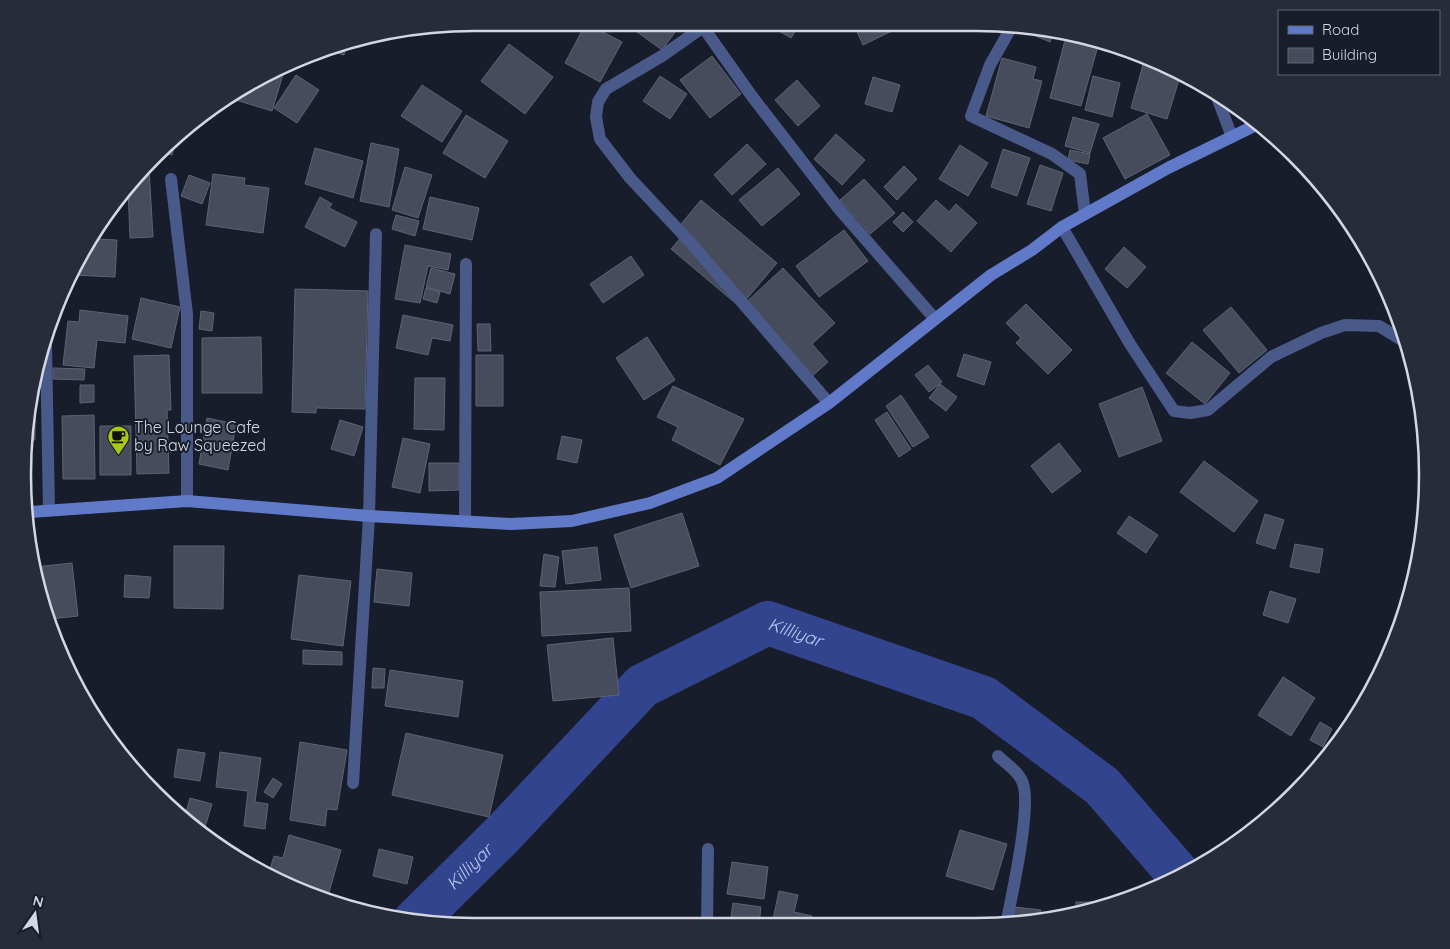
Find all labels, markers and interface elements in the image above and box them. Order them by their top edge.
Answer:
legend [1278,10,1440,75]
text: Road [1322,20,1359,39]
text: Building [1322,45,1377,64]
place label: The Lounge Cafe by Raw Squeezed [134,417,266,455]
cafe icon: The Lounge Cafe by Raw Squeezed [106,424,130,455]
water label: Killiyar [765,612,828,653]
water label: Killiyar [441,837,499,895]
north arrow [10,889,60,939]
text: N [31,891,45,911]

